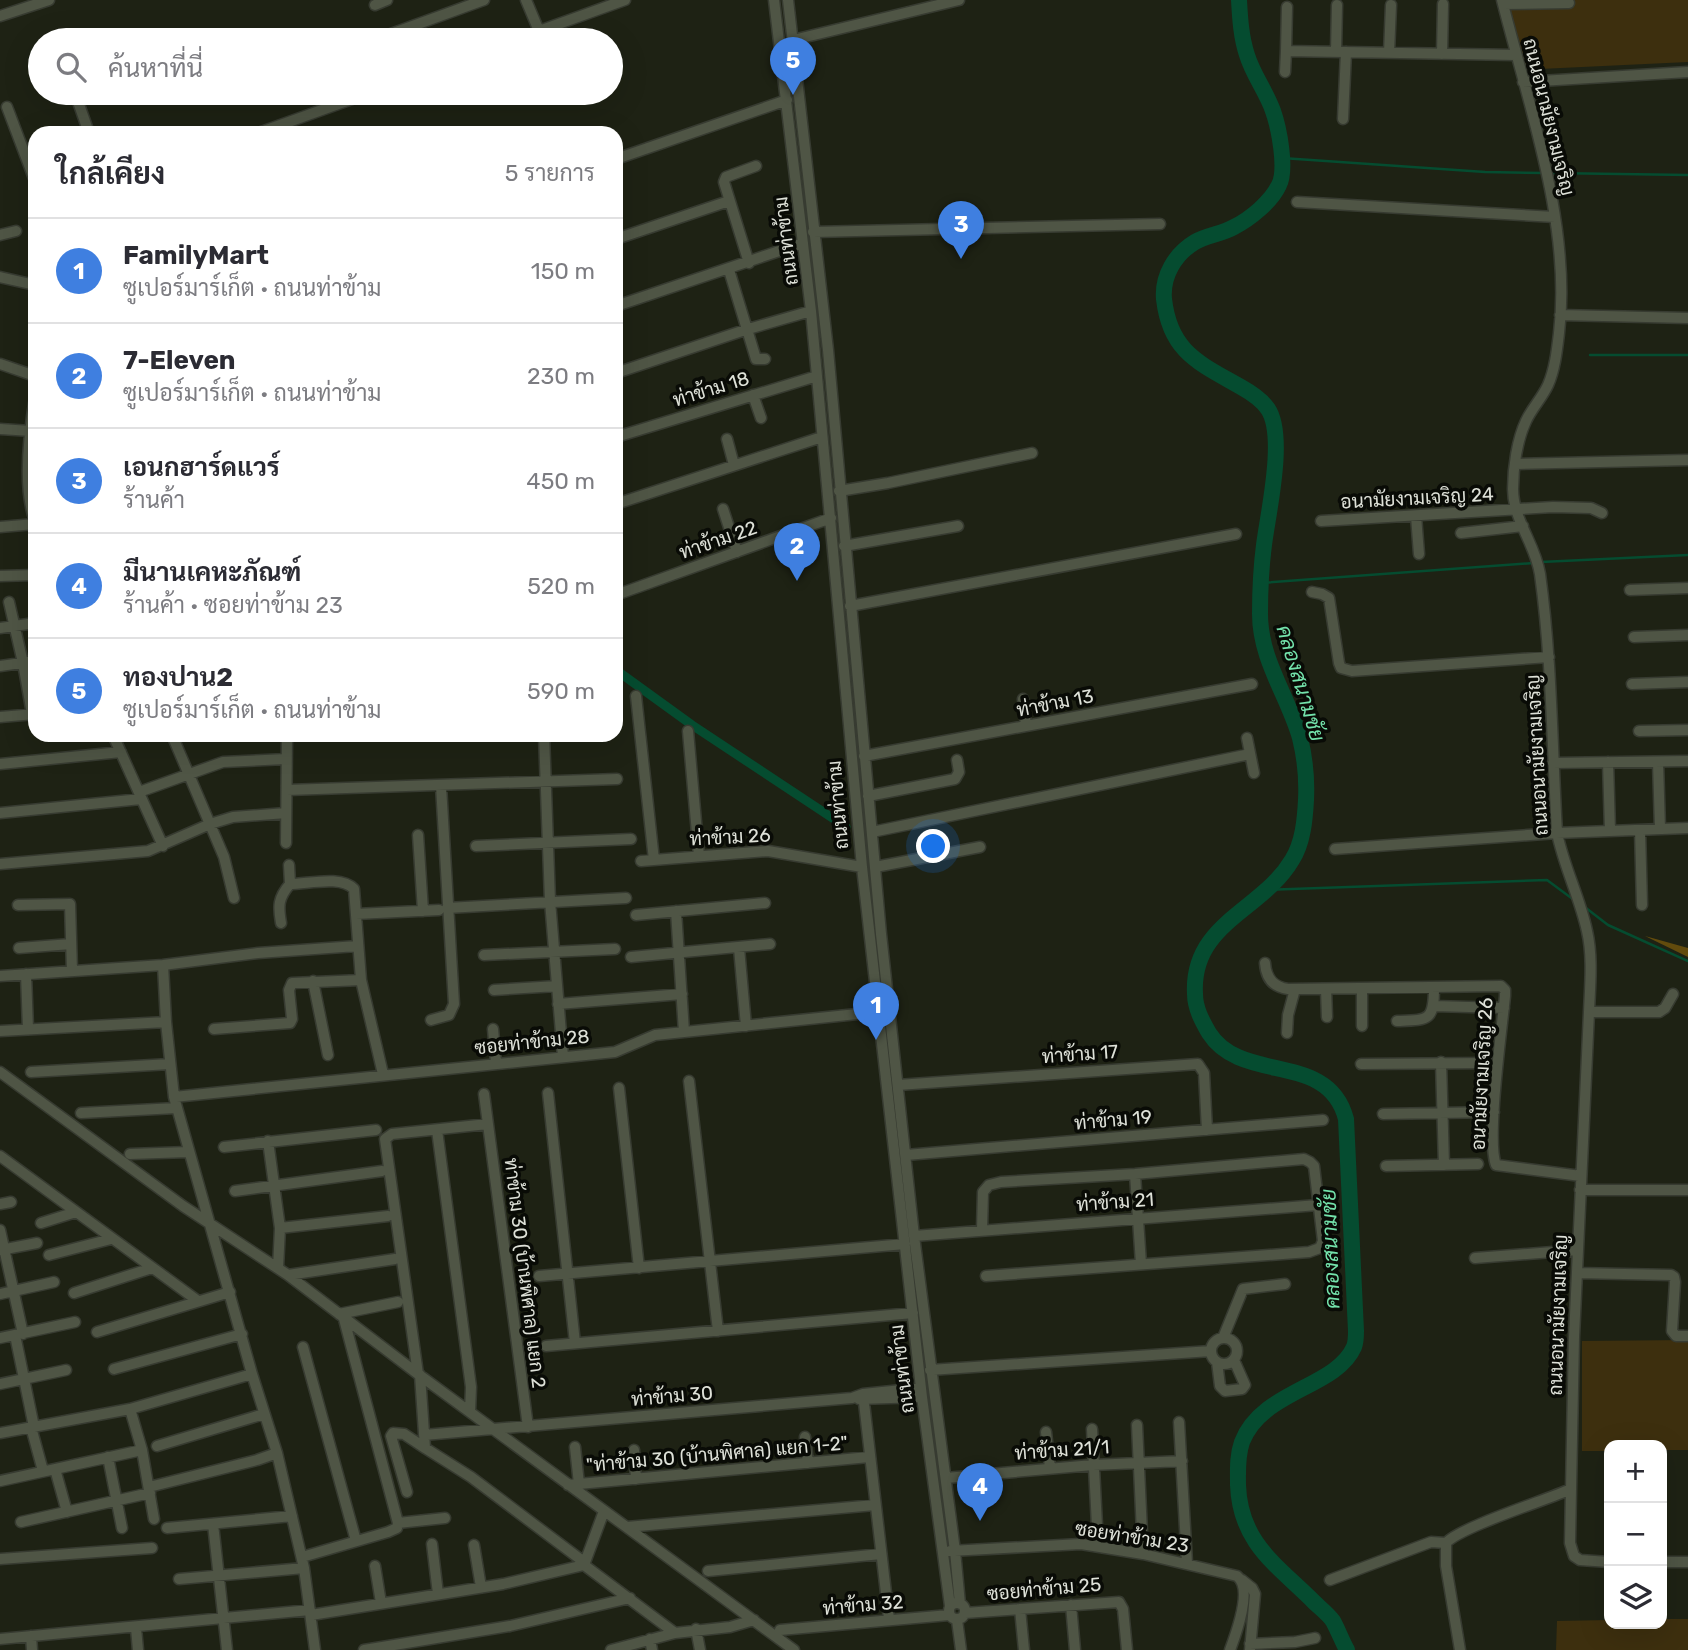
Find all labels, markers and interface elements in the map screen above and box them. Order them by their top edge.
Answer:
search box [28,28,623,105]
street label: ถนนอนามัยงามเจริญ [1518,36,1580,198]
pin: 5 [770,37,816,95]
icon: search [52,48,90,86]
text: ค้นหาที่นี่ [108,53,203,84]
text: ใกล้เคียง [56,156,165,192]
text: 5 รายการ [505,159,595,187]
street label: ถนนท่าข้าม [769,195,803,287]
pin: 3 [938,201,984,259]
text: FamilyMart [123,240,269,271]
text: 1 [73,257,85,285]
text: 150 m [531,257,595,285]
text: ซูเปอร์มาร์เก็ต · ถนนท่าข้าม [123,274,381,302]
text: 7-Eleven [123,345,236,376]
text: 2 [72,362,86,390]
text: 230 m [527,362,595,390]
street label: ท่าข้าม 18 [670,366,752,412]
text: ซูเปอร์มาร์เก็ต · ถนนท่าข้าม [123,379,381,407]
text: เอนกฮาร์ดแวร์ [123,452,280,483]
text: 3 [71,467,87,495]
text: 450 m [526,467,595,495]
street label: อนามัยงามเจริญ 24 [1340,482,1494,513]
text: ร้านค้า [123,486,185,514]
street label: ท่าข้าม 22 [676,516,760,564]
pin: 2 [774,523,820,581]
text: มีนานเคหะภัณฑ์ [123,557,301,588]
text: 4 [71,572,87,600]
text: 520 m [527,572,595,600]
text: ร้านค้า · ซอยท่าข้าม 23 [123,591,343,619]
water label: คลองสนามชัย [1271,622,1331,744]
text: ทองปาน2 [123,662,233,693]
street label: ถนนอนามัยงามเจริญ [1521,674,1553,836]
text: 5 [72,677,86,705]
text: 590 m [527,677,595,705]
street label: ท่าข้าม 13 [1014,684,1096,722]
text: ซูเปอร์มาร์เก็ต · ถนนท่าข้าม [123,696,381,724]
street label: ถนนท่าข้าม [823,760,853,850]
street label: ท่าข้าม 26 [689,823,771,851]
your location [916,829,950,863]
pin: 1 [853,982,899,1040]
street label: อนามัยงามเจริญ 26 [1467,997,1497,1151]
street label: ซอยท่าข้าม 28 [473,1025,591,1059]
street label: ท่าข้าม 17 [1041,1040,1119,1068]
street label: ท่าข้าม 19 [1073,1105,1153,1135]
street label: ท่าข้าม 30 (บ้านพิศาล) แยก 2 [499,1157,551,1389]
street label: ท่าข้าม 21 [1075,1188,1155,1216]
water label: คลองสนามชัย [1315,1189,1345,1309]
street label: ถนนอนามัยงามเจริญ [1544,1234,1572,1396]
street label: ถนนท่าข้าม [885,1323,919,1415]
street label: ท่าข้าม 30 [630,1381,714,1411]
street label: "ท่าข้าม 30 (บ้านพิศาล) แยก 1-2" [585,1431,849,1477]
street label: ท่าข้าม 21/1 [1014,1435,1110,1465]
map controls [1604,1440,1667,1629]
button: + [1604,1440,1667,1503]
pin: 4 [957,1463,1003,1521]
button: − [1604,1503,1667,1566]
street label: ซอยท่าข้าม 23 [1073,1517,1191,1557]
button: layers [1604,1566,1667,1629]
street label: ซอยท่าข้าม 25 [986,1573,1102,1605]
street label: ท่าข้าม 32 [822,1590,904,1620]

